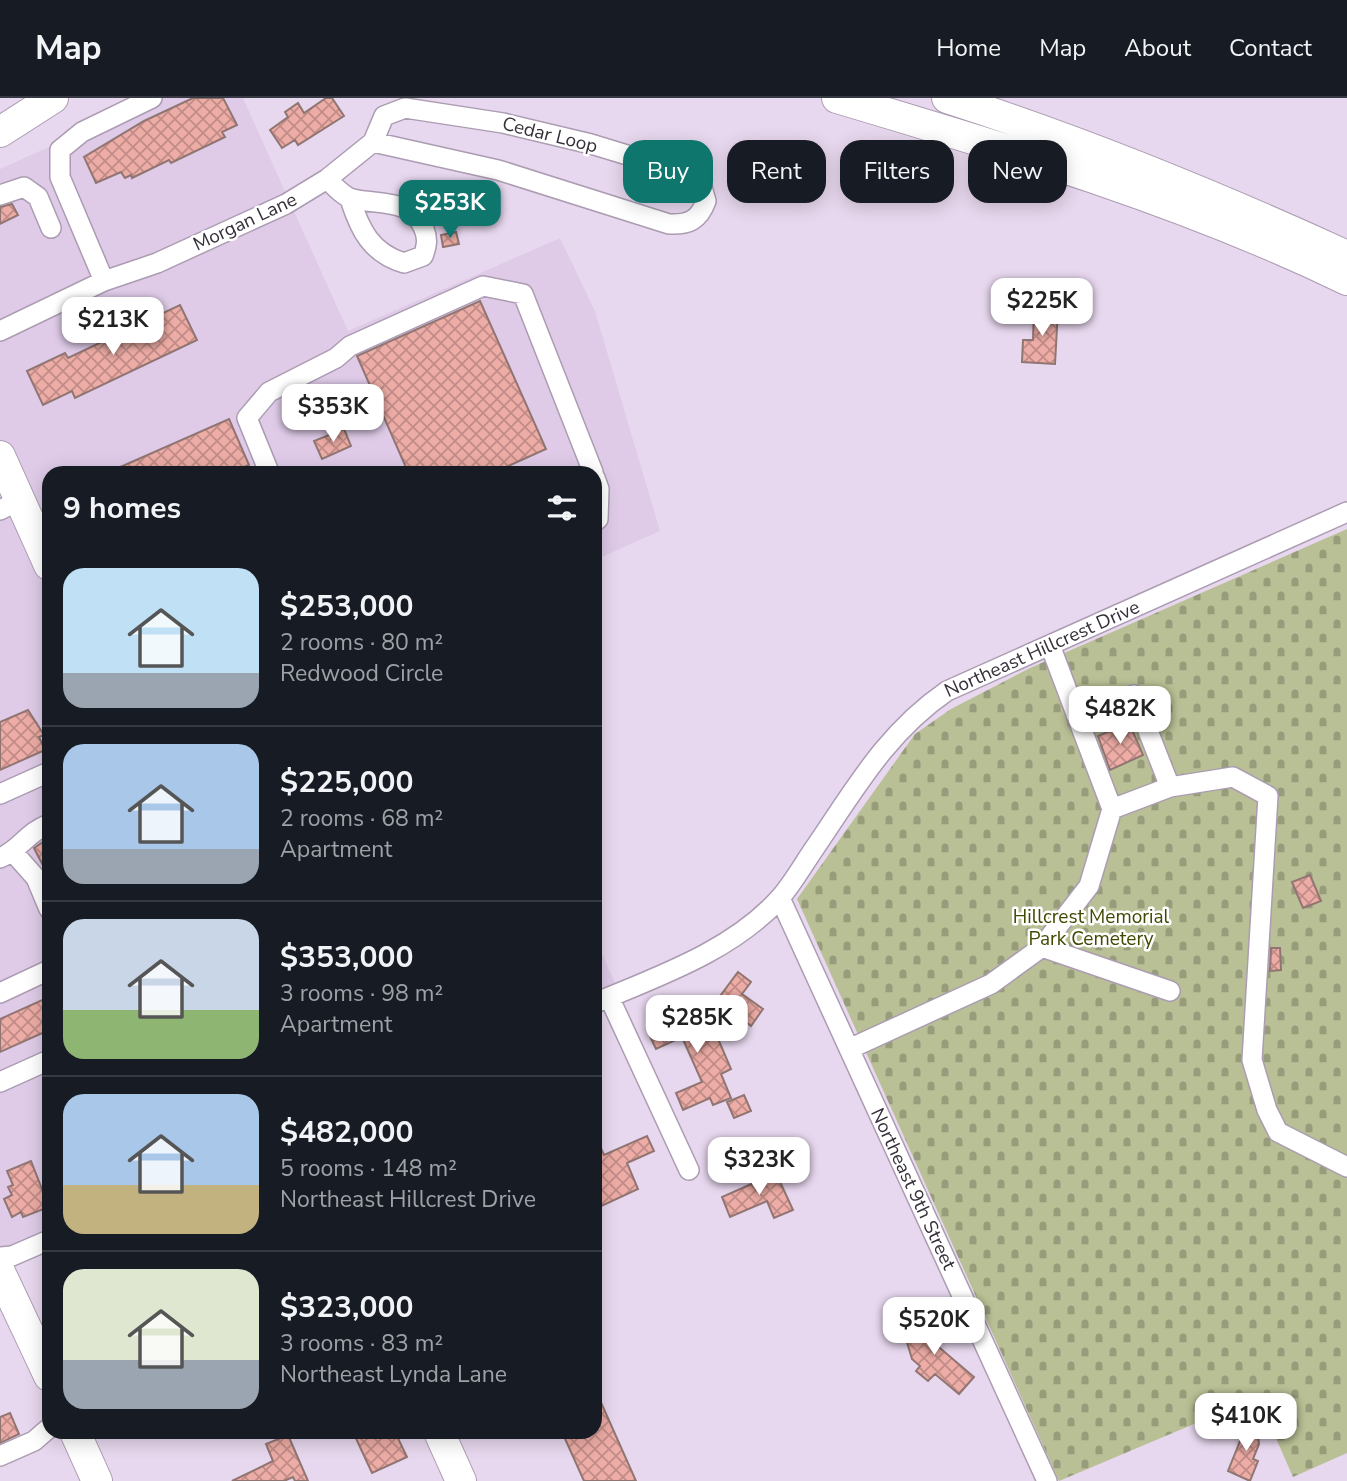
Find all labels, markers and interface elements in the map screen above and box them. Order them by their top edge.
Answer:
text: Map [35,26,102,71]
text: Home [936,32,1001,64]
text: Map [1039,32,1086,64]
text: About [1124,32,1191,64]
text: Contact [1229,32,1312,64]
street label: Cedar Loop [500,111,600,159]
chip: Buy [623,140,713,203]
chip: Rent [727,140,826,203]
chip: Filters [840,140,954,203]
chip: New [968,140,1067,203]
pin: $253K [401,180,499,240]
street label: Morgan Lane [189,187,301,257]
text: $253K [415,187,485,218]
pin: $225K [993,278,1091,338]
text: $225K [1007,285,1077,316]
pin: $213K [64,298,162,357]
text: $213K [78,304,148,335]
pin: $353K [284,384,382,444]
text: $353K [298,391,368,422]
text: 9 homes [63,488,181,529]
icon: filters [543,489,581,527]
text: $253,000 [280,586,413,627]
street label: Northeast Hillcrest Drive [940,594,1144,704]
icon: home [119,596,203,680]
text: 2 rooms · 80 m² [280,627,443,658]
text: Redwood Circle [280,658,443,689]
pin: $482K [1071,686,1169,746]
text: $482K [1085,693,1155,724]
text: $225,000 [280,762,413,803]
icon: home [119,772,203,856]
text: 2 rooms · 68 m² [280,803,443,834]
text: Apartment [280,834,392,865]
park label: Hillcrest Memorial Park Cemetery [1013,904,1170,952]
text: $353,000 [280,937,413,978]
icon: home [119,947,203,1031]
text: 3 rooms · 98 m² [280,978,443,1009]
pin: $285K [648,996,746,1055]
text: $285K [662,1002,732,1033]
text: Apartment [280,1009,392,1040]
street label: Northeast 9th Street [864,1104,962,1274]
text: $482,000 [280,1112,413,1153]
icon: home [119,1122,203,1206]
pin: $323K [710,1138,808,1197]
text: $323K [724,1144,794,1175]
text: 5 rooms · 148 m² [280,1153,457,1184]
text: Northeast Hillcrest Drive [280,1184,536,1215]
text: $323,000 [280,1287,413,1328]
icon: home [119,1297,203,1381]
pin: $520K [885,1298,983,1357]
text: $520K [899,1304,969,1335]
text: 3 rooms · 83 m² [280,1328,443,1359]
text: Northeast Lynda Lane [280,1359,507,1390]
pin: $410K [1197,1394,1295,1453]
text: $410K [1211,1400,1281,1431]

